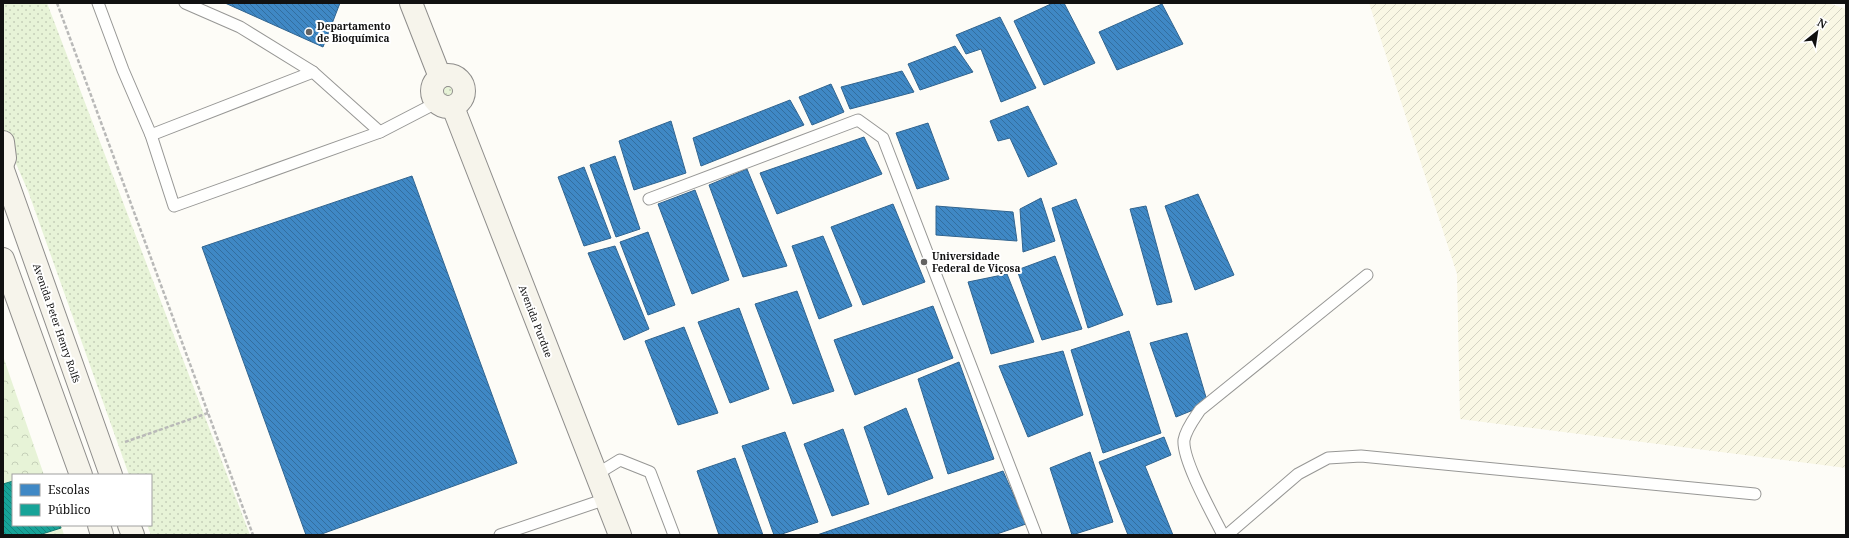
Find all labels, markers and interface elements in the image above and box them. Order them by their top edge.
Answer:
north arrow [1797,12,1837,52]
text: N [1815,14,1830,32]
place label: Departamento de Bioquímica [317,19,391,45]
marker: Departamento de Bioquímica [304,27,314,37]
place label: Universidade Federal de Viçosa [932,249,1020,275]
marker: Universidade Federal de Viçosa [919,257,929,267]
street label: Avenida Peter Henry Rolfs [30,261,84,385]
street label: Avenida Purdue [516,283,556,359]
legend [12,474,152,526]
text: Escolas [48,481,90,498]
text: Público [48,501,91,518]

